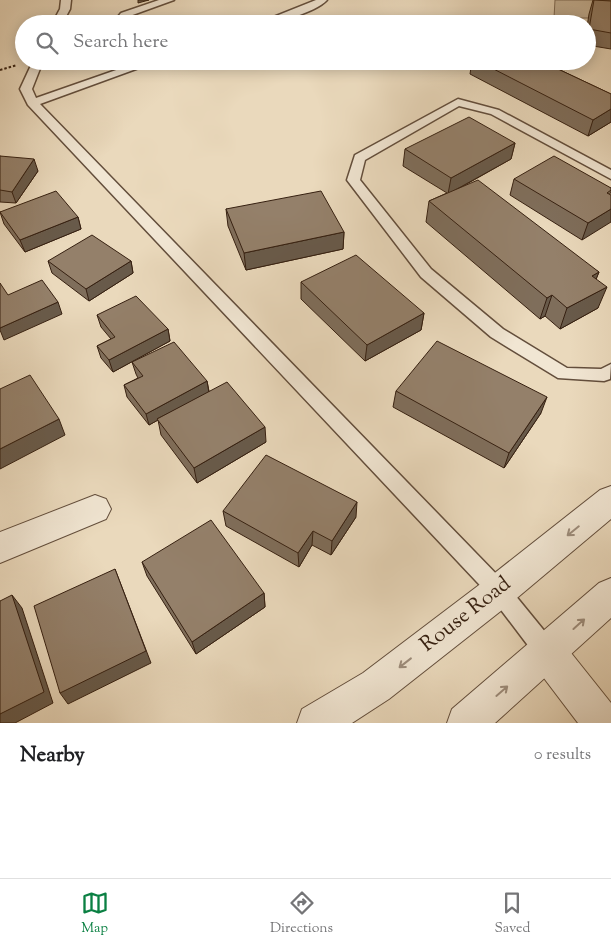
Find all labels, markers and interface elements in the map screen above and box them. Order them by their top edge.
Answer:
search box [15,15,596,70]
icon: search [33,29,61,57]
text: Search here [73,29,168,56]
one-way arrow [567,525,580,536]
street label: Rouse Road [414,570,518,660]
one-way arrow [572,619,585,630]
one-way arrow [398,658,412,668]
one-way arrow [496,685,509,697]
text: Nearby [20,741,85,771]
text: 0 results [534,744,591,767]
tab: Map [81,889,109,939]
tab: Directions [270,889,333,939]
tab: Saved [494,889,530,939]

